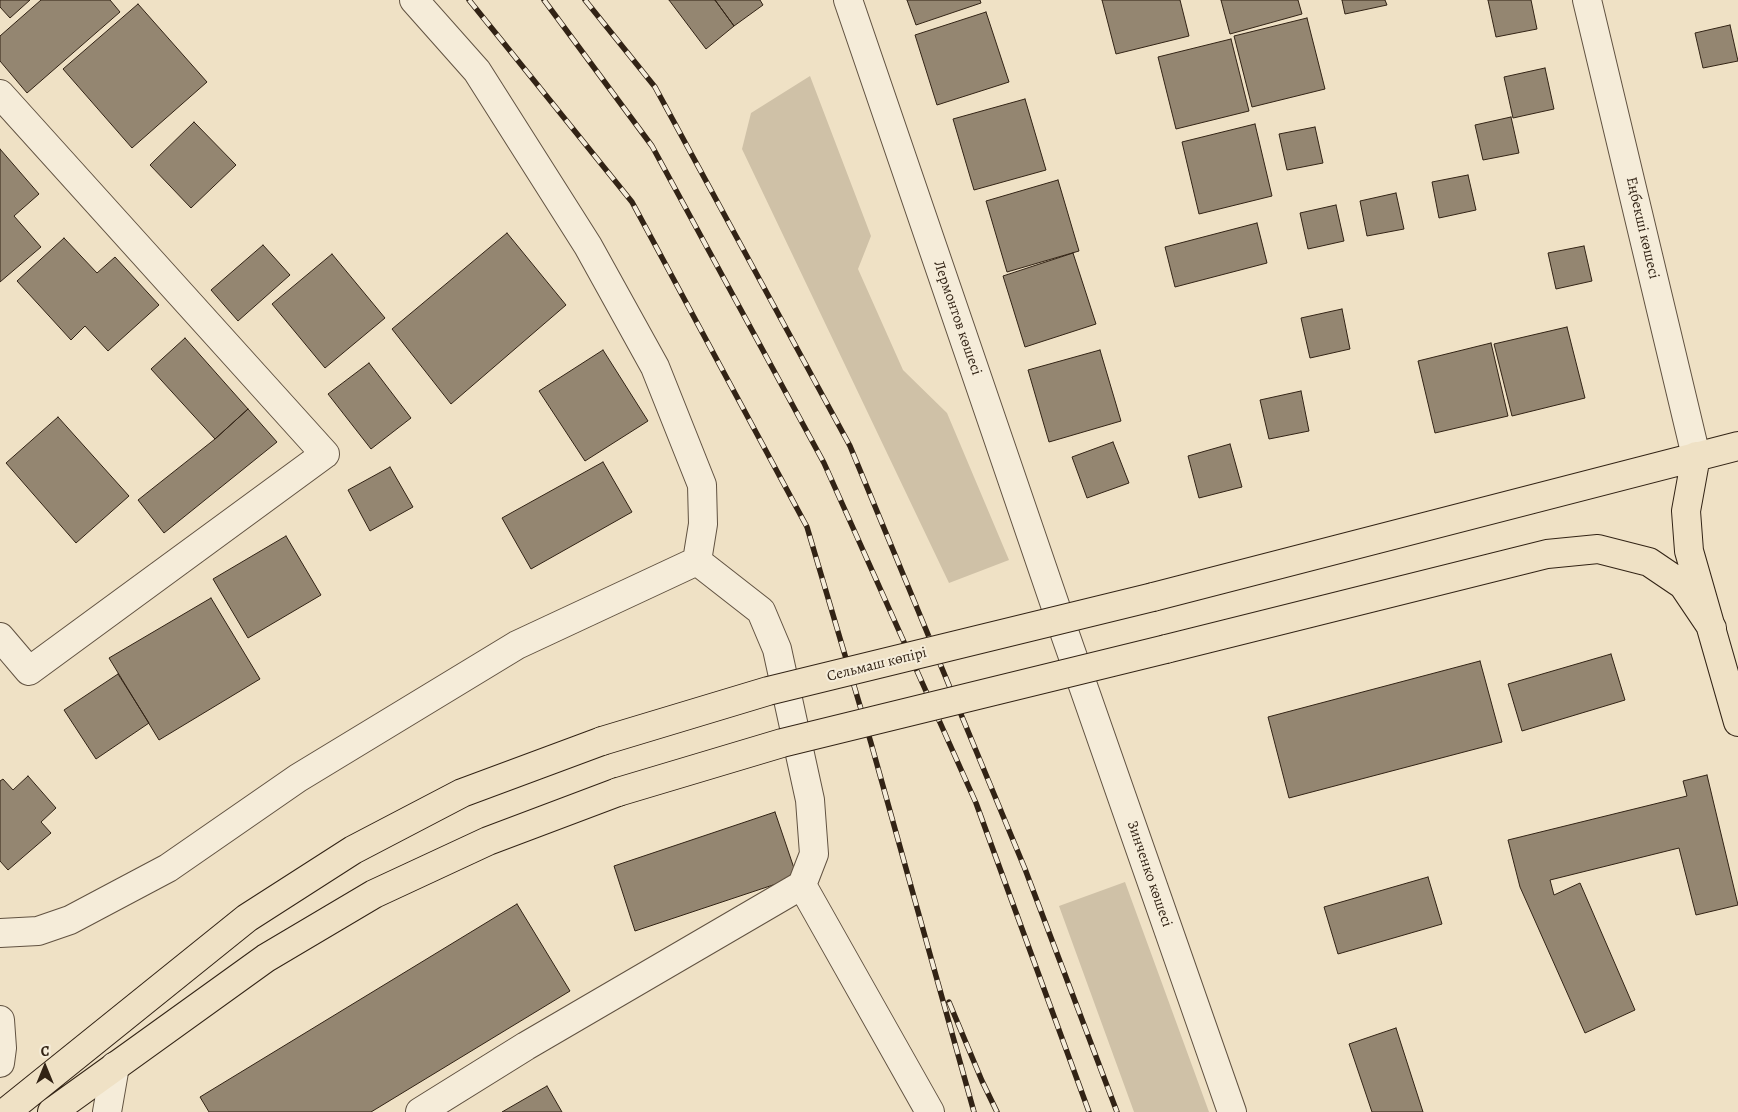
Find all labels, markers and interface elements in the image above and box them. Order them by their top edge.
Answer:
street label: Еңбекші көшесі [1622,175,1662,281]
street label: Лермонтов көшесі [929,258,985,378]
street label: Сельмаш көпірі [825,644,929,686]
street label: Зинченко көшесі [1122,819,1176,929]
north arrow [20,1042,70,1092]
text: С [41,1042,49,1061]

